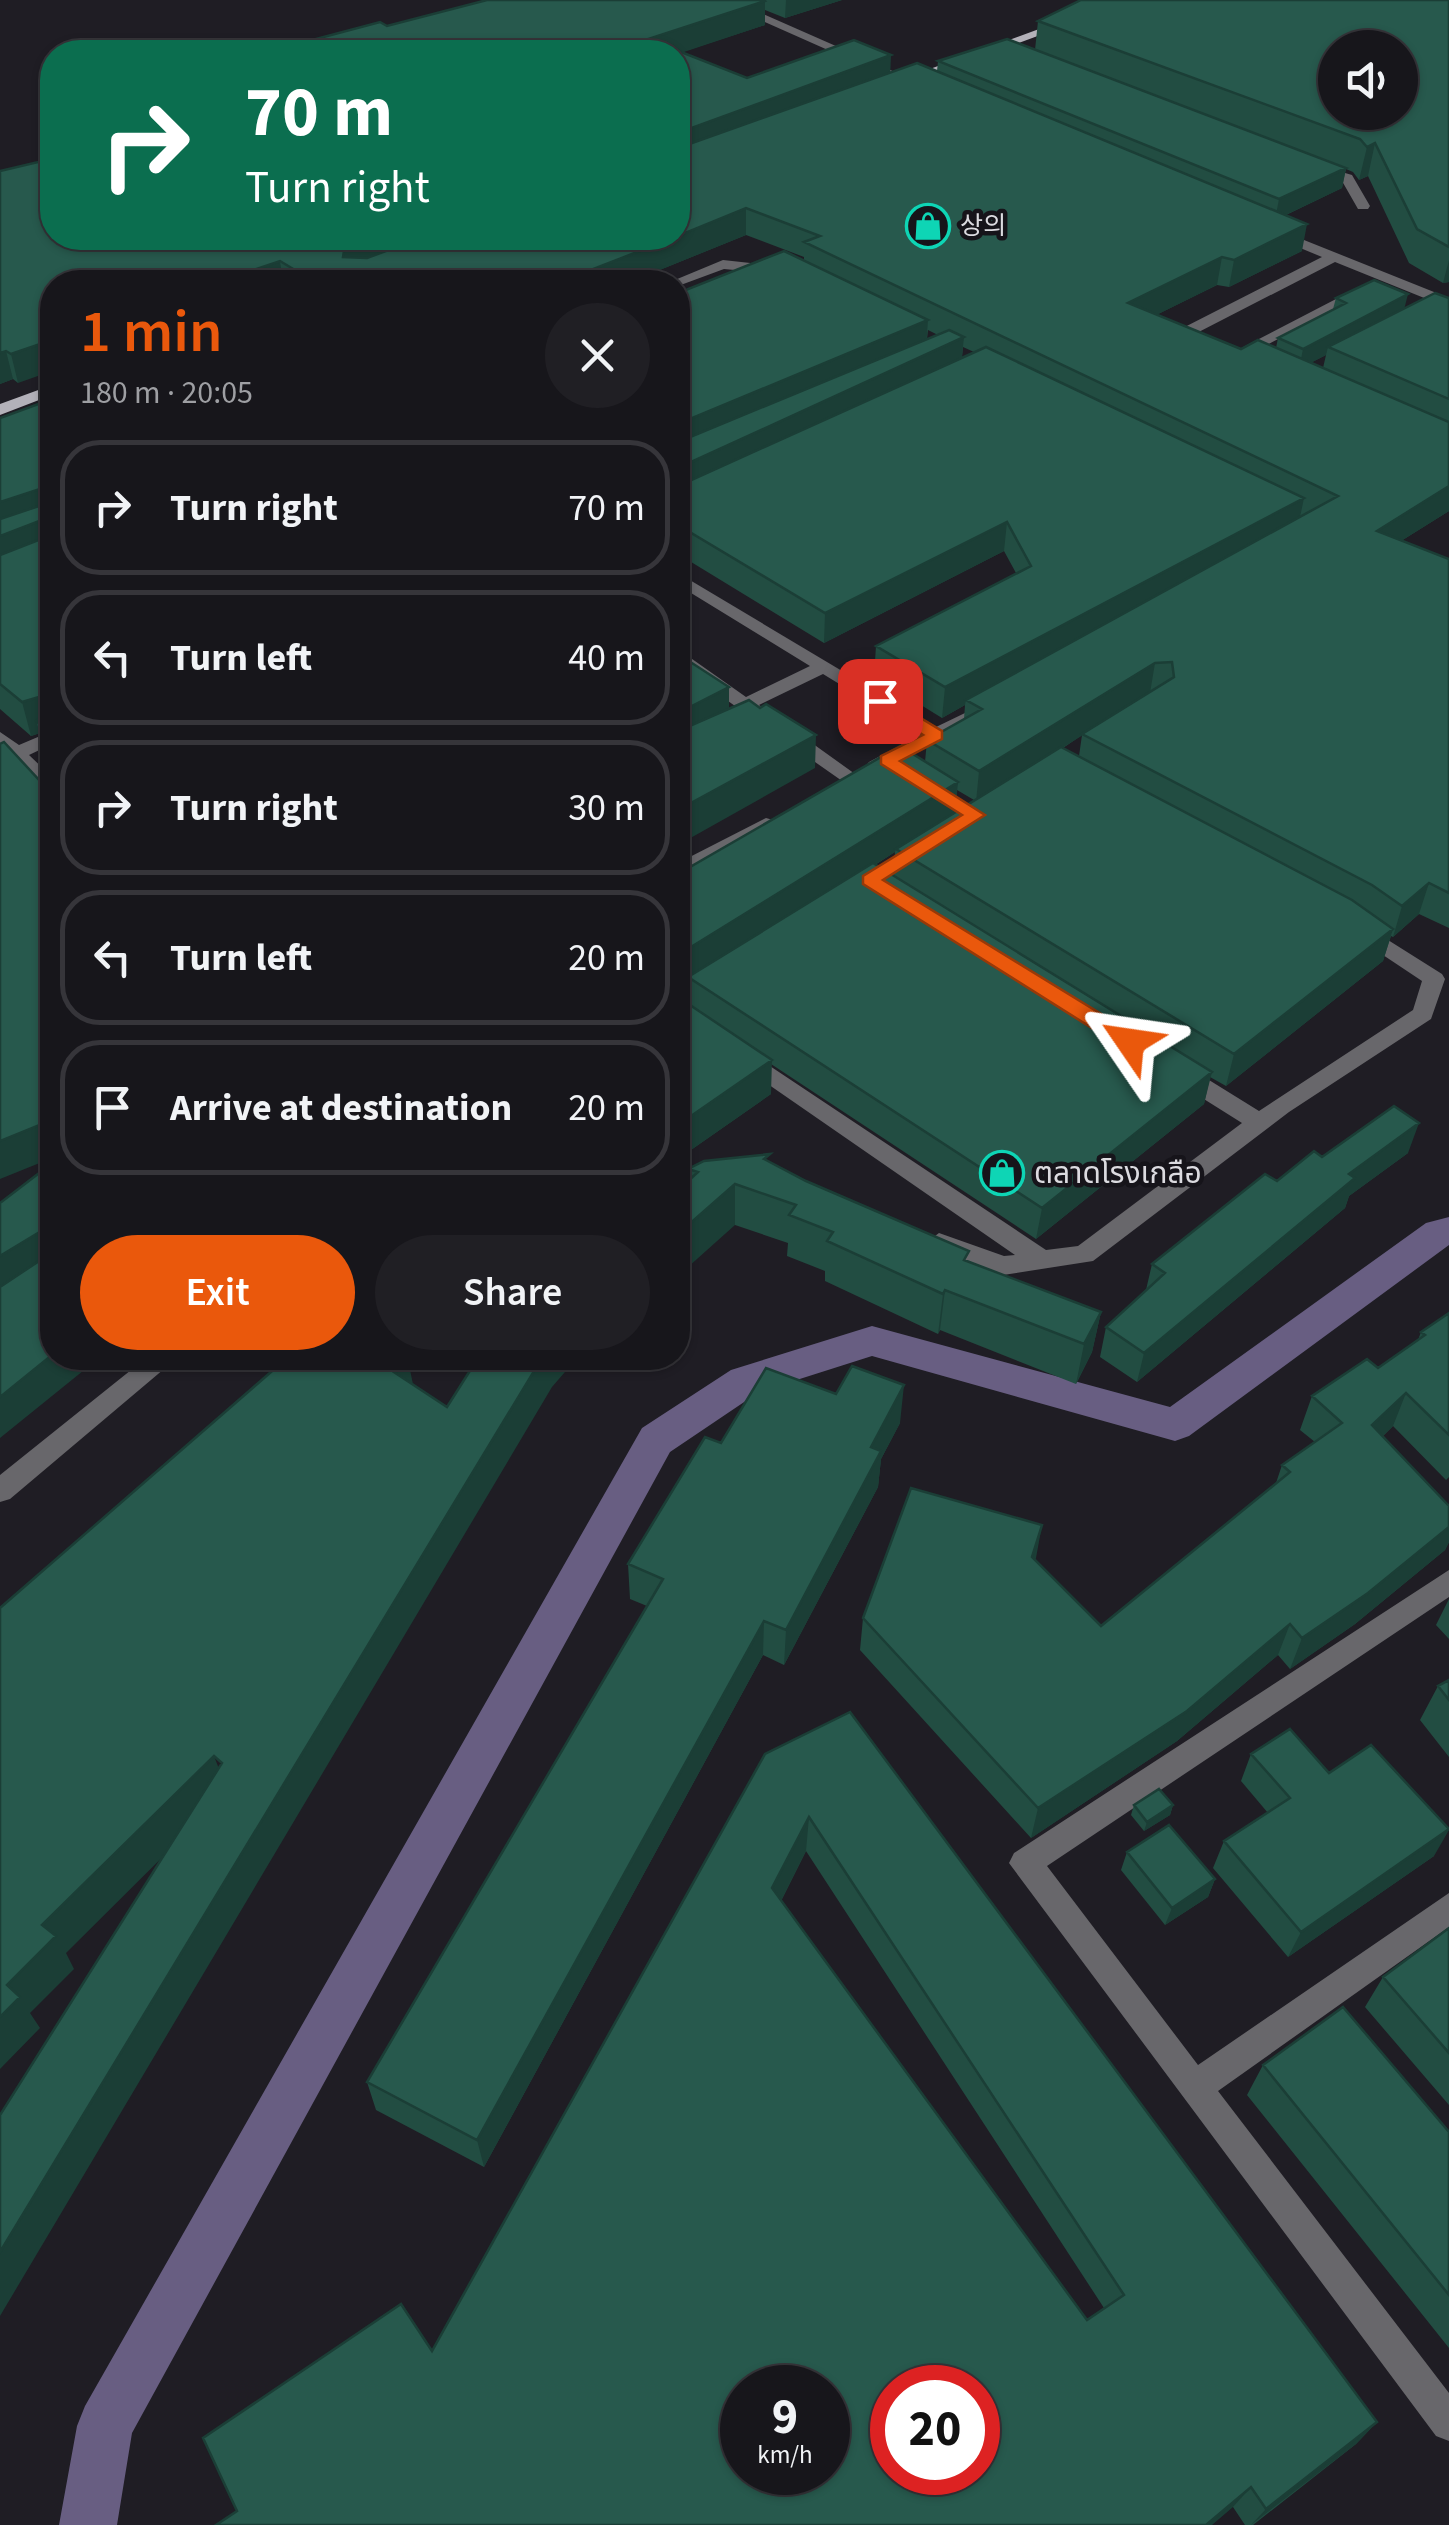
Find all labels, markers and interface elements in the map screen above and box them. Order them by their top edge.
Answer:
map controls [1318,30,1418,130]
button: sound [1318,30,1418,130]
text: 70 m [245,63,393,163]
icon: right [80,80,210,210]
text: Turn right [245,156,430,220]
shop icon: 상의 [905,203,951,249]
place label: 상의 [960,208,1006,244]
text: 1 min [80,290,223,375]
button: close [545,303,650,408]
text: 180 m · 20:05 [80,370,253,416]
icon: right [85,480,140,535]
text: Turn right [170,481,338,535]
text: 70 m [568,481,645,535]
icon: left [85,630,140,685]
text: Turn left [170,631,312,685]
text: 40 m [568,631,645,685]
pin [838,659,923,744]
icon: arrive [853,674,908,729]
icon: right [85,780,140,835]
text: Turn right [170,781,338,835]
text: 30 m [568,781,645,835]
icon: left [85,930,140,985]
text: Turn left [170,931,312,985]
text: 20 m [568,931,645,985]
position arrow [1078,990,1182,1094]
icon: arrive [85,1080,140,1135]
text: Arrive at destination [170,1081,512,1135]
text: 20 m [568,1081,645,1135]
shop icon: ตลาดโรงเกลือ [979,1150,1025,1196]
place label: ตลาดโรงเกลือ [1034,1152,1202,1195]
button: Exit [80,1235,355,1350]
button: Share [375,1235,650,1350]
speed limit sign: 20 [870,2365,1000,2495]
text: 9 [772,2382,798,2453]
text: km/h [757,2437,813,2473]

